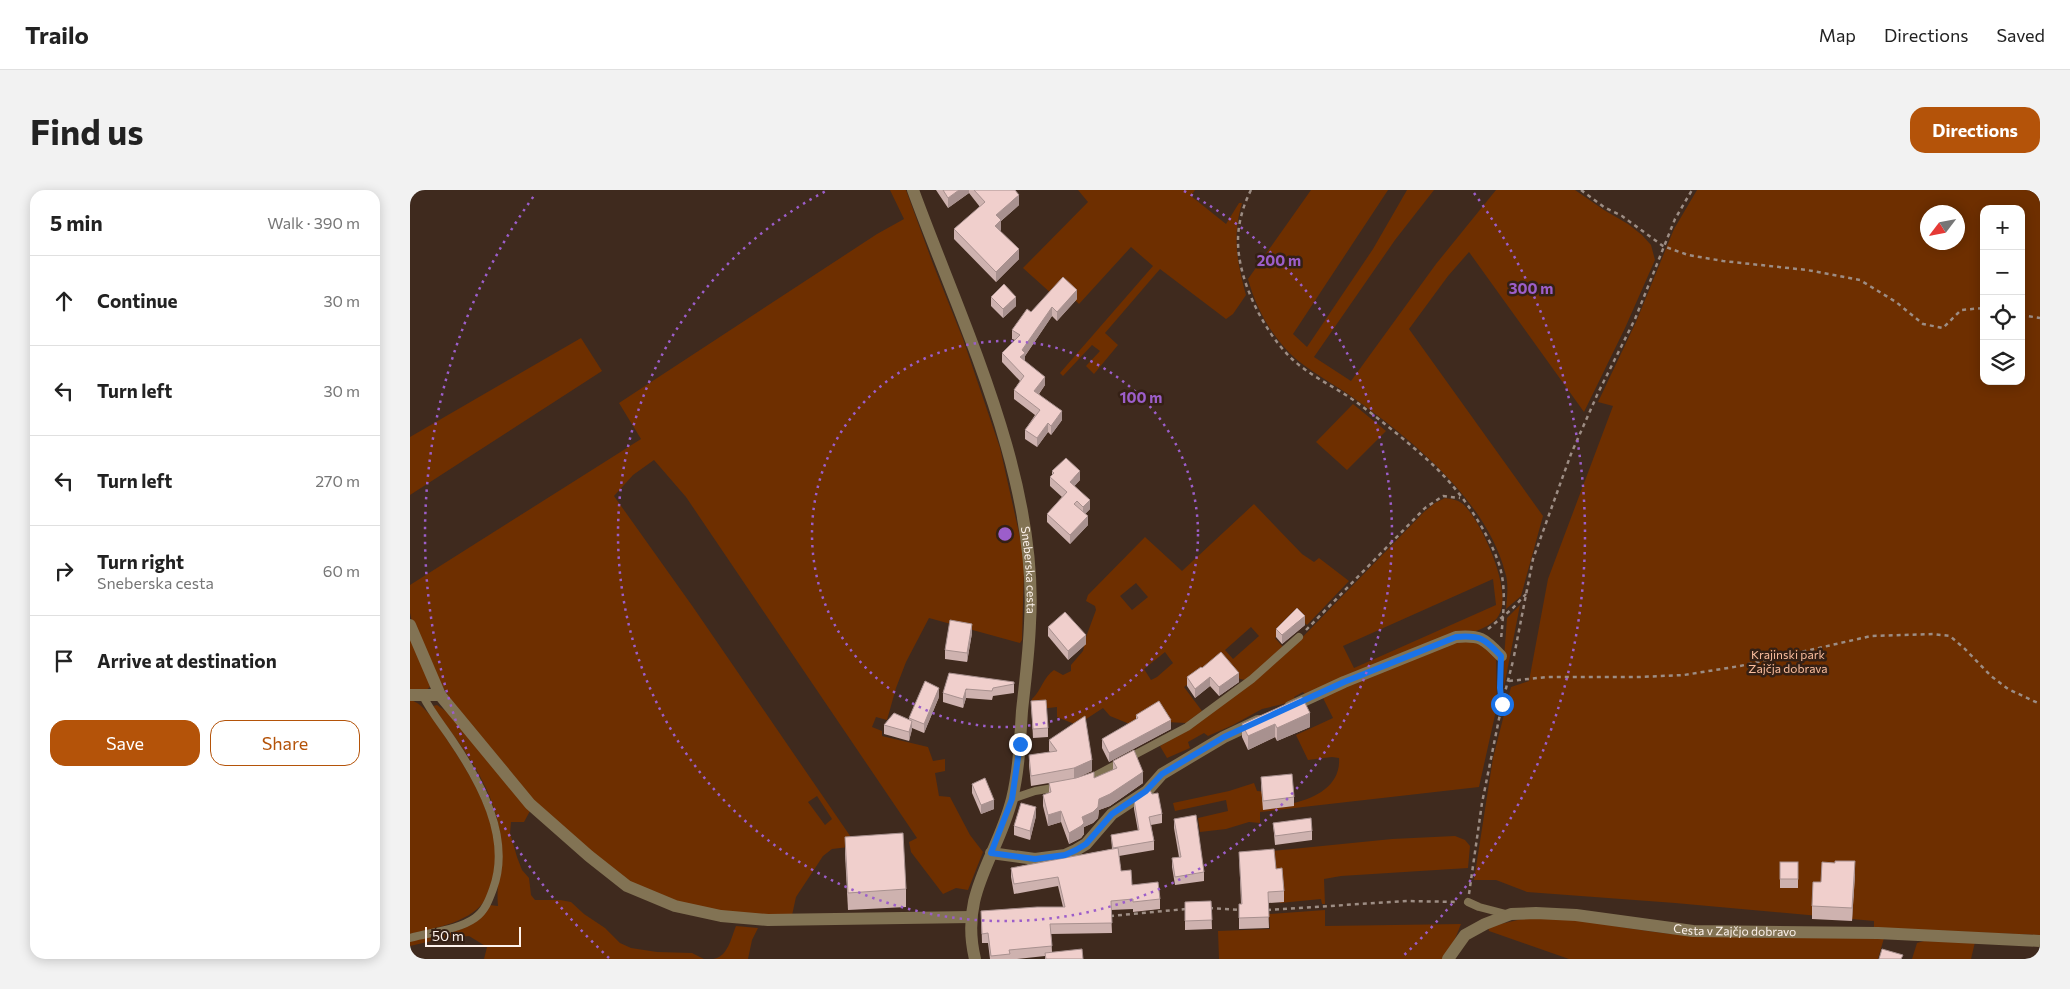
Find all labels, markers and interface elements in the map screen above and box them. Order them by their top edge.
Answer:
text: Trailo [25,20,89,49]
text: Map [1819,24,1856,46]
text: Directions [1884,24,1968,46]
text: Saved [1996,24,2045,46]
button: Directions [1910,107,2040,153]
text: Find us [30,109,144,152]
north arrow [1920,205,1965,250]
map controls [1980,205,2025,385]
button: + [1980,205,2025,250]
text: 5 min [50,210,103,235]
text: Walk · 390 m [267,213,360,232]
button: − [1980,250,2025,295]
text: 200 m [1257,251,1301,269]
text: 300 m [1509,279,1553,297]
icon: ahead [50,287,78,315]
text: Continue [97,289,177,312]
text: 30 m [323,291,360,310]
button: locate [1980,295,2025,340]
button: layers [1980,340,2025,385]
icon: left [50,377,78,405]
text: Turn left [97,379,172,402]
text: 30 m [323,381,360,400]
text: 100 m [1120,388,1162,406]
icon: left [50,467,78,495]
text: Turn left [97,469,172,492]
text: 270 m [315,471,360,490]
centre of rings [996,525,1014,543]
street label: Sneberska cesta [1019,525,1039,614]
text: Turn right [97,550,184,573]
icon: right [50,557,78,585]
text: 60 m [323,561,360,580]
text: Sneberska cesta [97,573,214,592]
icon: arrive [50,647,78,675]
park label: Krajinski park Zajčja dobrava [1748,647,1828,675]
text: Arrive at destination [97,649,277,672]
route start [1491,693,1514,716]
button: Save [50,720,200,766]
button: Share [210,720,360,766]
route end [1009,733,1032,756]
street label: Cesta v Zajčjo dobravo [1673,920,1796,938]
scale bar [425,924,521,947]
text: 50 m [432,927,464,944]

